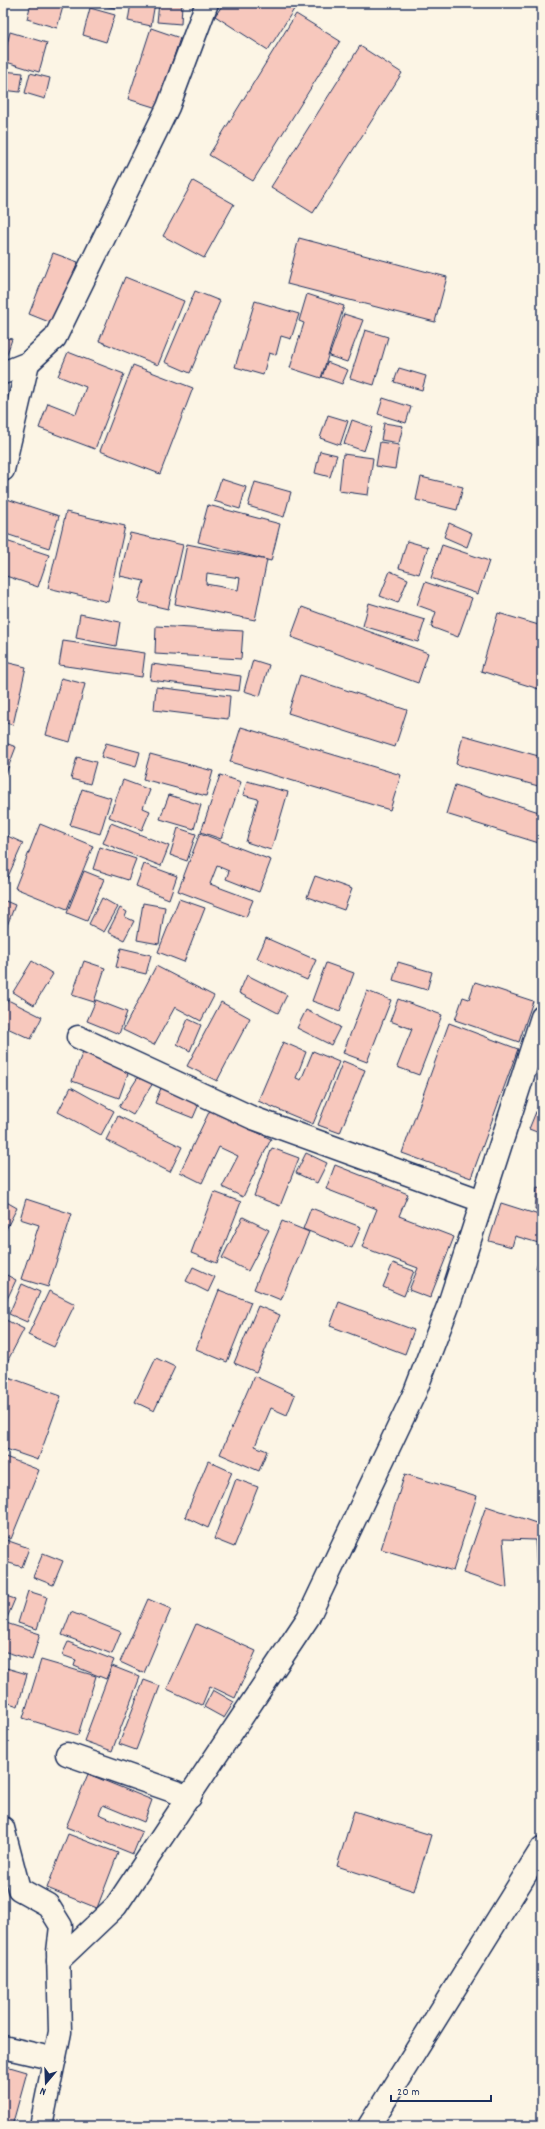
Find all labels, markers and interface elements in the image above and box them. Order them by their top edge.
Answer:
north arrow [26,2063,66,2103]
scale bar [391,2077,491,2103]
text: N [38,2082,49,2099]
text: 20 m [397,2084,420,2101]

